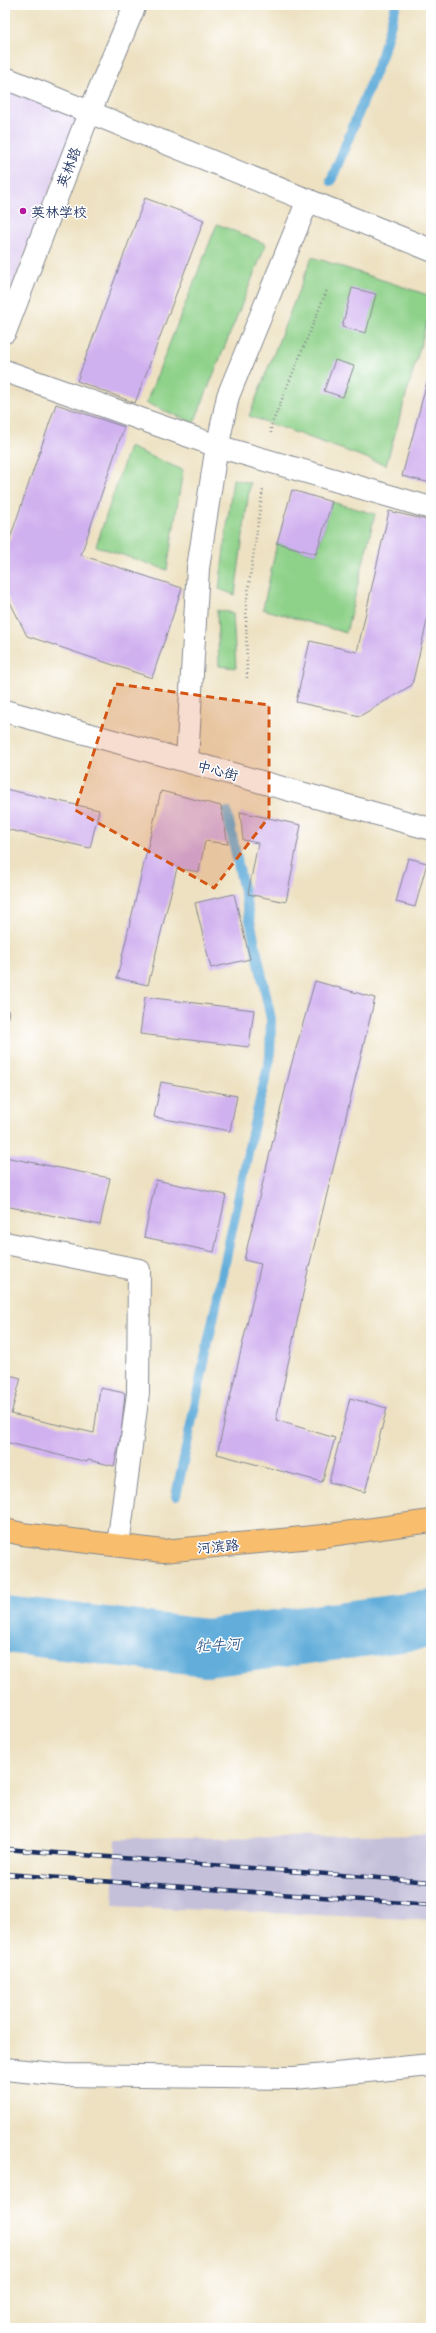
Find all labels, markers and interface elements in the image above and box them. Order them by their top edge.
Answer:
street label: 英林路 [52,144,84,190]
place label: 英林学校 [31,202,87,221]
marker: 英林学校 [18,206,28,216]
street label: 中心街 [195,755,241,785]
street label: 河滨路 [196,1535,240,1557]
water label: 牤牛河 [195,1633,244,1655]

